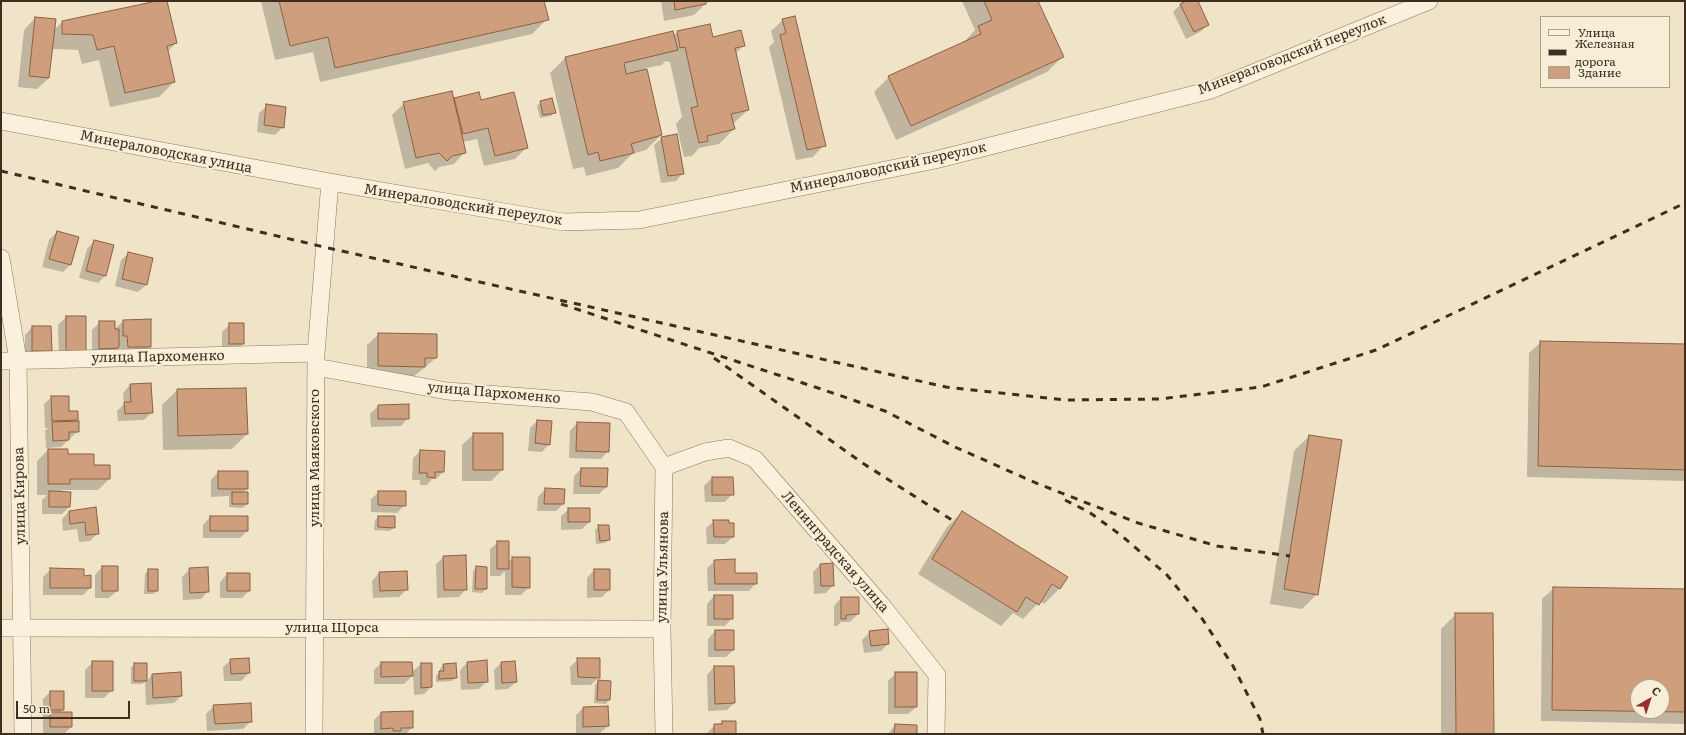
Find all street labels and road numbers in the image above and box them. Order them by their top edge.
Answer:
street label: Минераловодский переулок [1195,11,1389,99]
street label: Минераловодская улица [78,127,254,177]
street label: Минераловодский переулок [788,139,988,197]
street label: Минераловодский переулок [363,181,563,229]
street label: улица Пархоменко [91,347,225,367]
street label: улица Пархоменко [427,379,561,407]
street label: улица Маяковского [307,389,323,527]
street label: улица Кирова [11,447,29,545]
street label: Ленинградская улица [778,488,892,616]
street label: улица Ульянова [654,511,672,623]
street label: улица Щорса [285,620,379,636]

